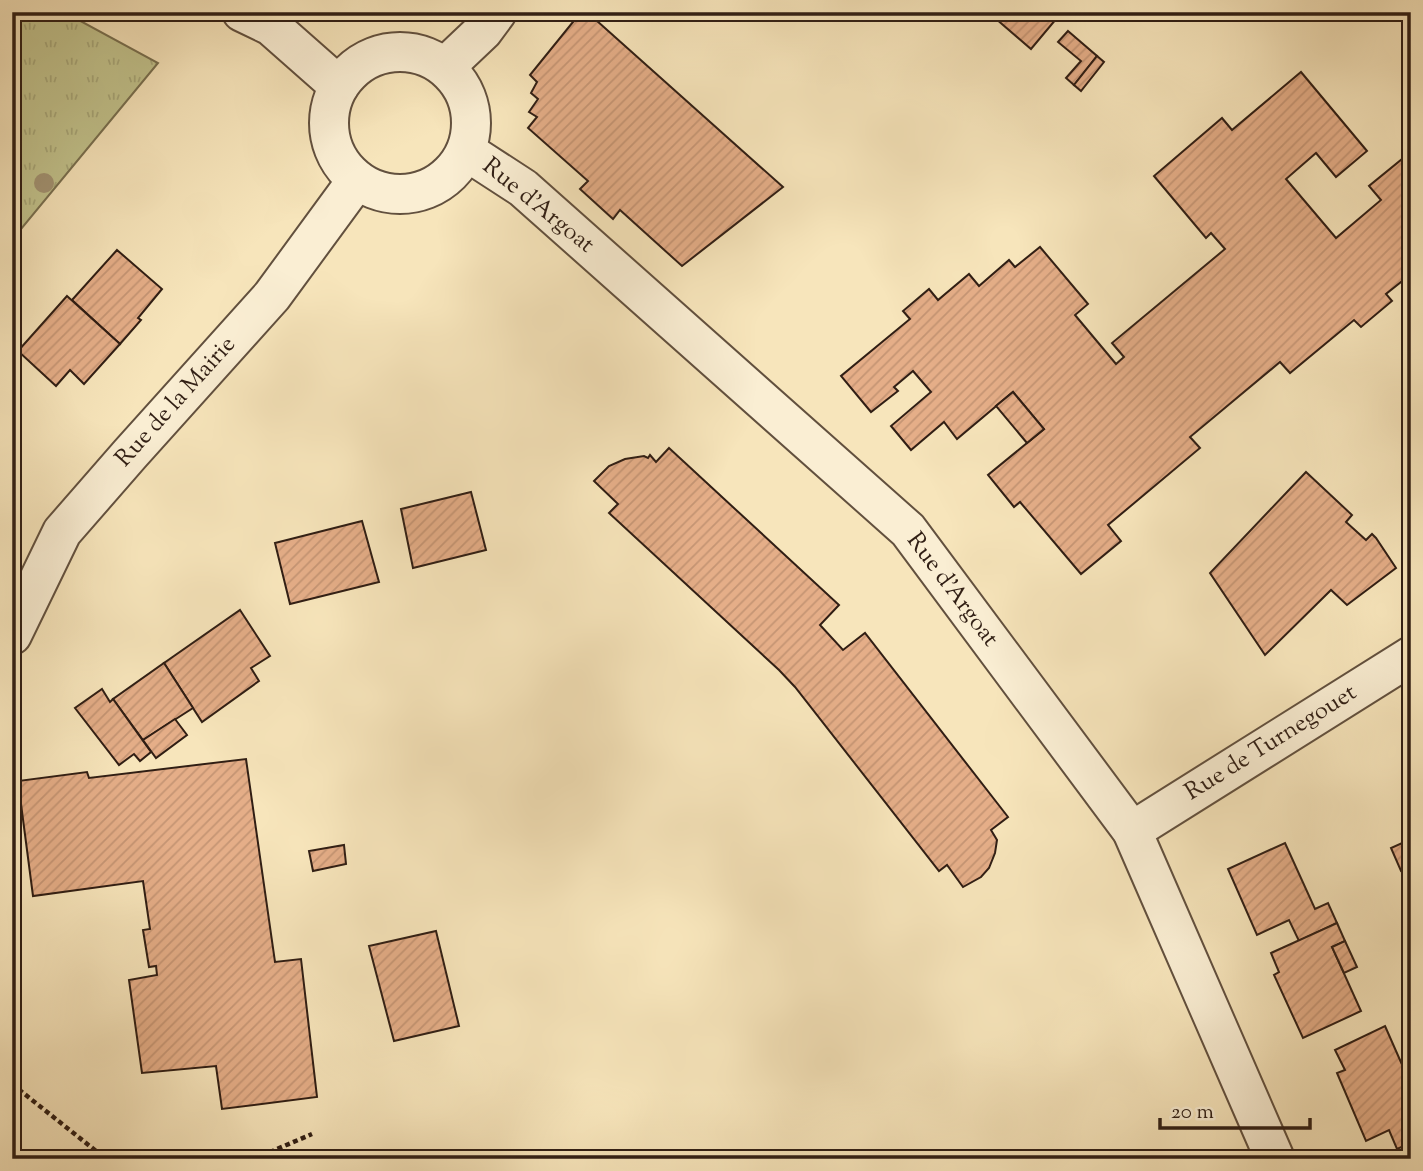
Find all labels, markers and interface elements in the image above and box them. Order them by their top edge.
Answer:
street label: Rue d'Argoat [475,150,601,262]
street label: Rue de la Mairie [108,329,244,475]
street label: Rue d'Argoat [898,526,1006,654]
street label: Rue de Turnegouet [1179,676,1363,810]
scale bar [1160,1087,1311,1131]
text: 20 m [1171,1098,1214,1128]

